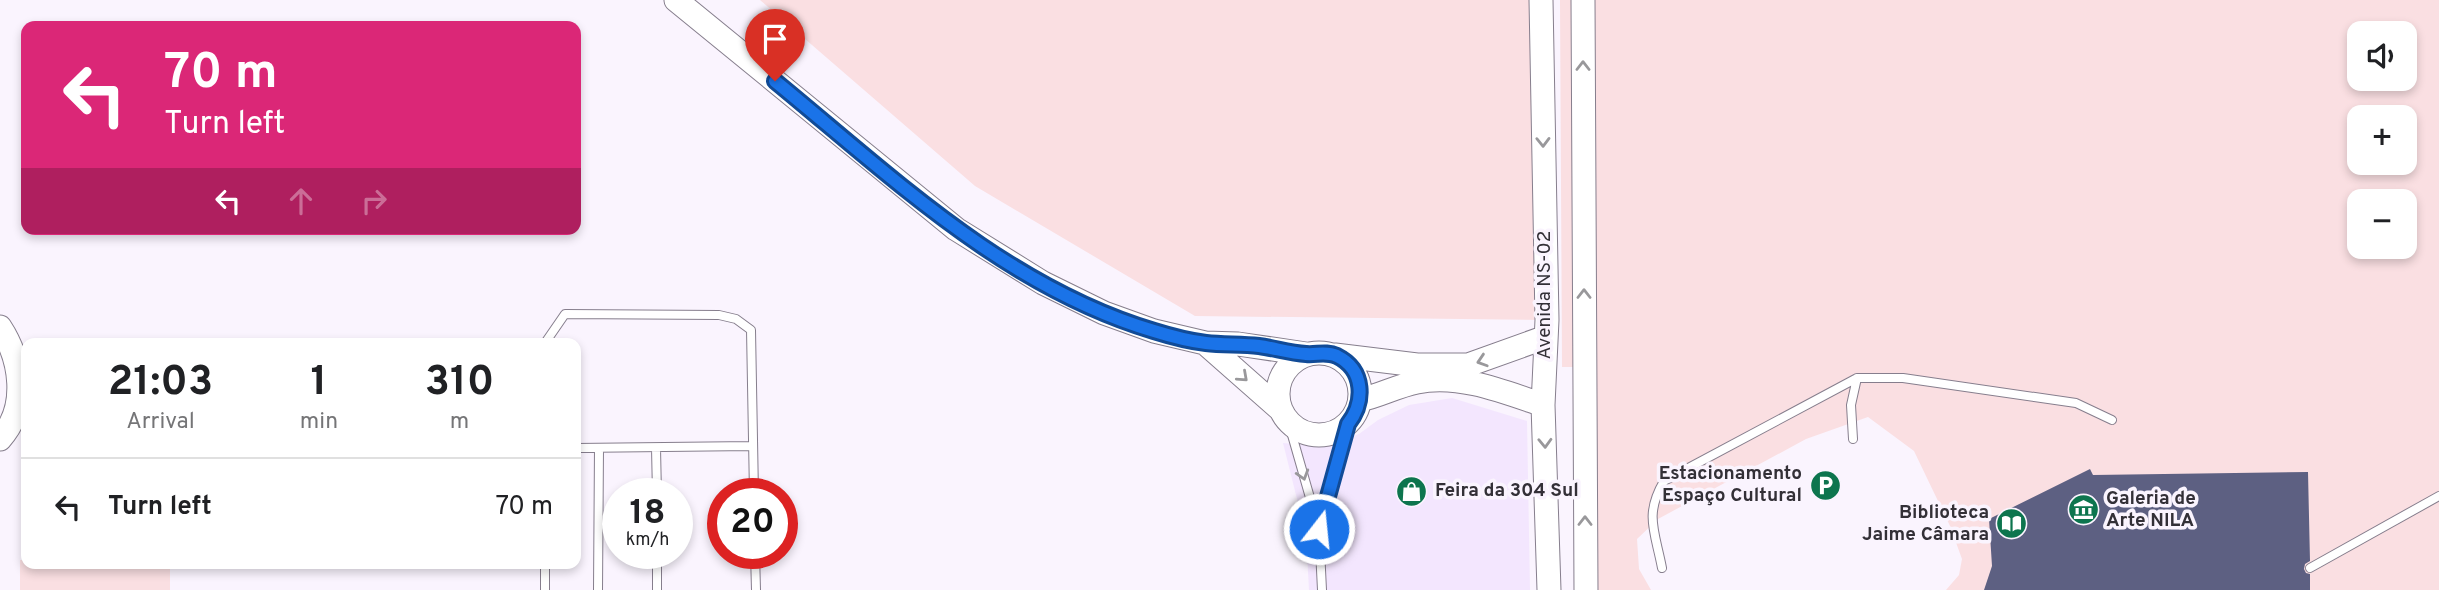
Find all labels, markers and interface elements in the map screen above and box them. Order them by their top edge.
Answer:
pin [745,9,805,81]
icon: arrive [756,20,794,58]
map controls [2347,21,2417,259]
button: sound [2347,21,2417,91]
text: 70 m [164,44,278,106]
icon: left [49,49,140,140]
one-way arrow [1575,61,1591,71]
text: Turn left [164,105,285,145]
button: + [2347,105,2417,175]
one-way arrow [1536,136,1551,147]
icon: left [209,182,247,220]
icon: ahead [282,182,320,220]
icon: right [355,182,393,220]
button: − [2347,189,2417,259]
street label: Avenida NS-02 [1533,231,1557,359]
one-way arrow [1576,288,1592,299]
one-way arrow [1477,353,1489,367]
text: 21:03 [108,357,213,410]
text: 1 [311,357,327,410]
text: 310 [425,357,494,410]
one-way arrow [1235,368,1248,381]
text: Arrival [126,408,195,437]
text: min [300,408,338,437]
text: m [450,408,469,437]
one-way arrow [1537,437,1552,448]
place label: Estacionamento Espaço Cultural [1659,462,1802,508]
parking icon: Estacionamento Espaço Cultural [1808,468,1842,502]
one-way arrow [1294,469,1309,481]
shop icon: Feira da 304 Sul [1395,474,1429,508]
speed limit sign: 20 [707,478,798,569]
place label: Feira da 304 Sul [1435,479,1579,503]
place label: Galeria de Arte NILA [2106,487,2196,533]
icon: left [49,488,87,526]
text: Turn left [108,491,212,524]
text: 70 m [495,491,553,524]
text: 18 [629,492,666,536]
position arrow [1282,492,1356,566]
museum icon: Galeria de Arte NILA [2066,493,2100,527]
place label: Biblioteca Jaime Câmara [1862,501,1989,547]
library icon: Biblioteca Jaime Câmara [1995,507,2029,541]
one-way arrow [1578,516,1593,527]
text: km/h [626,529,669,552]

